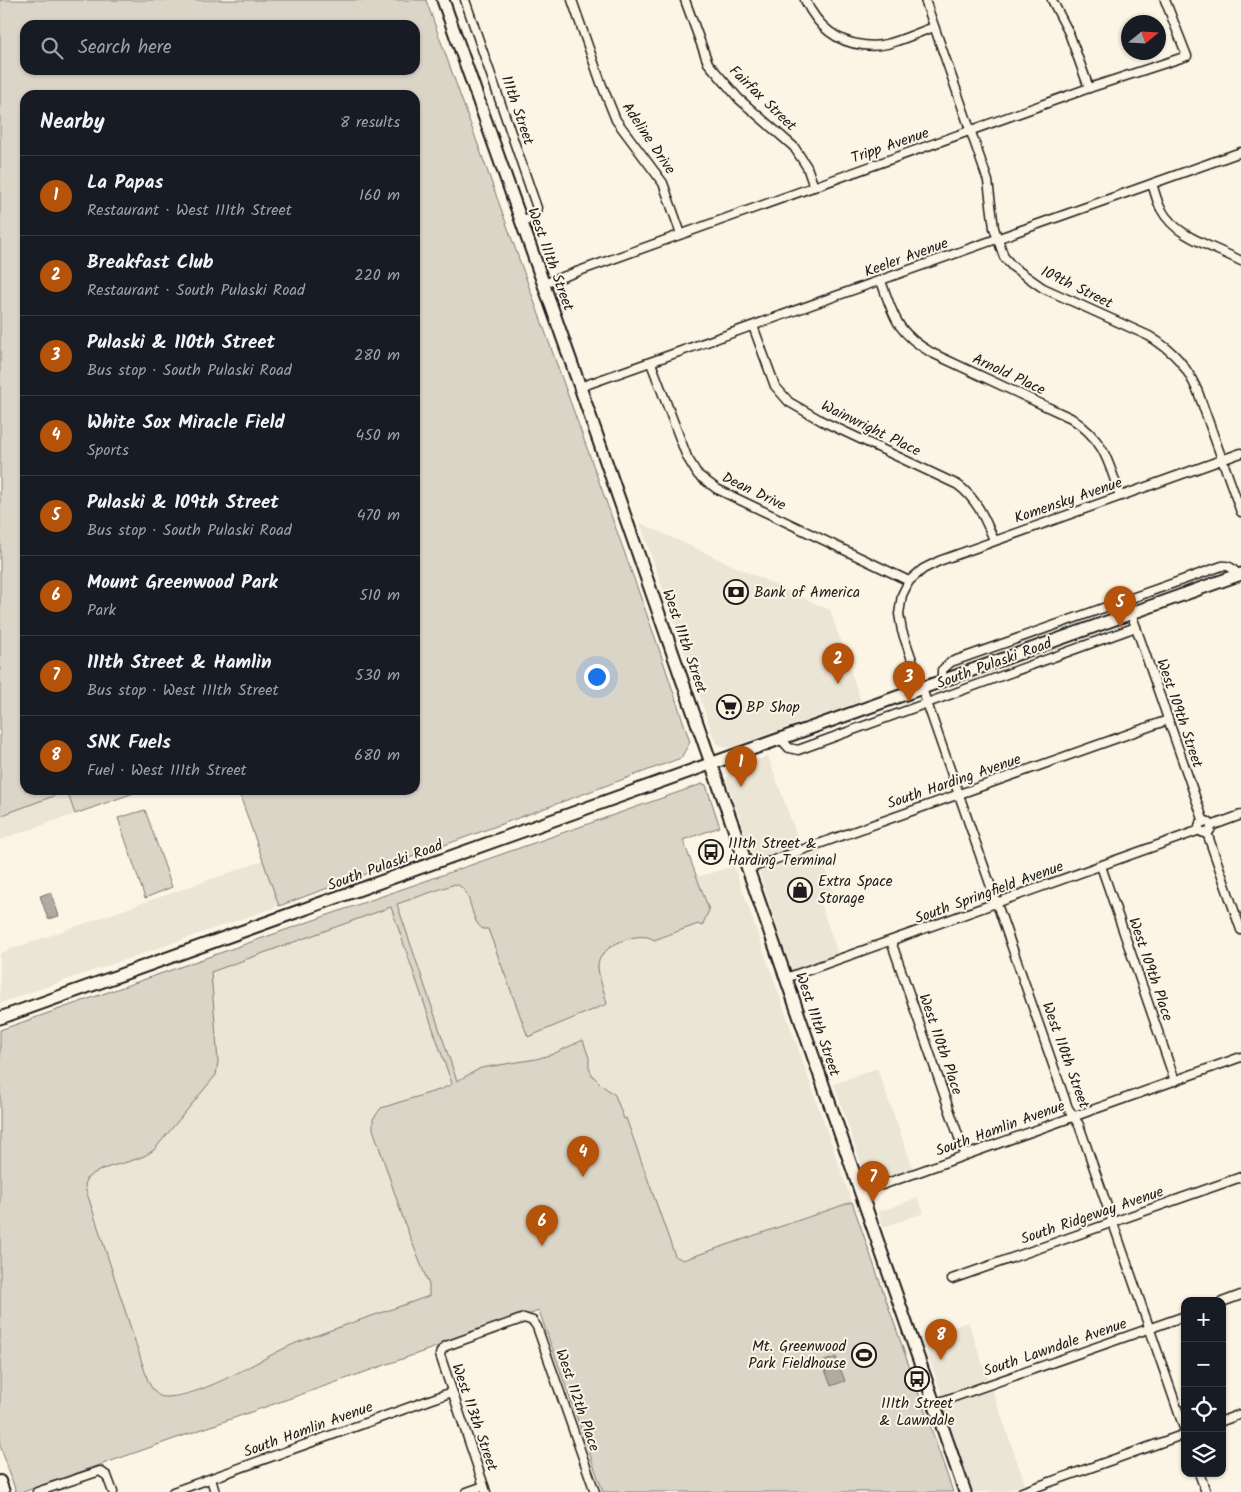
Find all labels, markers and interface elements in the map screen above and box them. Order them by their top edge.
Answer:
north arrow [1121,15,1166,60]
search box [20,20,420,75]
text: Search here [78,33,172,63]
icon: search [38,34,66,62]
street label: Fairfax Street [723,60,802,138]
street label: 111th Street [494,72,540,148]
street label: Adeline Drive [615,98,681,180]
text: Nearby [40,106,105,139]
text: 8 results [340,110,400,135]
street label: Tripp Avenue [848,121,933,170]
text: La Papas [87,168,163,198]
text: 1 [54,183,58,208]
text: 160 m [359,183,400,208]
text: Restaurant · West 111th Street [87,198,292,223]
street label: West 111th Street [520,204,580,315]
street label: Keeler Avenue [861,232,952,284]
text: Breakfast Club [87,248,214,278]
street label: 109th Street [1037,260,1117,316]
text: 2 [51,263,61,288]
text: 220 m [354,263,400,288]
text: Restaurant · South Pulaski Road [87,278,305,303]
text: Pulaski & 110th Street [87,328,275,358]
text: 3 [52,343,60,368]
text: 280 m [354,343,400,368]
street label: Arnold Place [968,347,1049,402]
text: Bus stop · South Pulaski Road [87,358,292,383]
street label: Wainwright Place [817,394,925,464]
text: White Sox Miracle Field [87,408,285,438]
text: 4 [52,423,60,448]
text: 450 m [355,423,400,448]
text: Sports [87,438,129,463]
street label: Dean Drive [717,466,790,518]
street label: Komensky Avenue [1011,471,1126,531]
text: Pulaski & 109th Street [87,488,279,518]
text: 5 [52,503,60,528]
text: 470 m [357,503,400,528]
text: Bus stop · South Pulaski Road [87,518,292,543]
text: Mount Greenwood Park [87,568,278,598]
bank icon: Bank of America [723,579,749,605]
place label: Bank of America [754,581,860,605]
text: 6 [52,583,60,608]
text: 510 m [359,583,400,608]
street label: West 111th Street [655,586,713,697]
pin: 5 [1104,586,1136,627]
text: Park [87,598,116,623]
street label: South Pulaski Road [933,632,1056,696]
pin: 2 [822,643,854,684]
text: 111th Street & Hamlin [87,648,272,678]
street label: West 109th Street [1149,655,1209,771]
pin: 3 [893,661,925,702]
text: 7 [52,663,60,688]
text: 530 m [355,663,400,688]
your location [584,664,610,690]
text: Bus stop · West 111th Street [87,678,279,703]
supermarket icon: BP Shop [716,694,742,720]
place label: BP Shop [746,696,800,720]
text: SNK Fuels [87,728,171,758]
text: 8 [51,743,61,768]
text: 680 m [354,743,400,768]
pin: 1 [725,746,757,787]
street label: South Harding Avenue [884,748,1025,816]
text: Fuel · West 111th Street [87,758,247,783]
place label: 111th Street & Harding Terminal [728,832,837,873]
street label: South Pulaski Road [324,834,447,898]
bus stop icon: 111th Street & Harding Terminal [698,839,724,865]
street label: South Springfield Avenue [912,855,1067,931]
place label: Extra Space Storage [818,870,893,911]
shop icon: Extra Space Storage [787,877,813,903]
street label: West 109th Place [1121,914,1179,1025]
street label: West 111th Street [788,969,846,1080]
street label: West 110th Place [911,990,969,1098]
street label: West 110th Street [1035,999,1095,1112]
street label: South Hamlin Avenue [932,1094,1069,1164]
pin: 4 [567,1136,599,1177]
pin: 7 [857,1161,889,1202]
street label: South Ridgeway Avenue [1018,1180,1167,1252]
pin: 6 [526,1205,558,1246]
map controls [1181,1297,1226,1477]
button: + [1181,1297,1226,1342]
street label: South Lawndale Avenue [980,1312,1131,1384]
pin: 8 [925,1319,957,1360]
place label: Mt. Greenwood Park Fieldhouse [748,1335,847,1376]
sports icon: Mt. Greenwood Park Fieldhouse [851,1342,877,1368]
button: − [1181,1342,1226,1387]
street label: West 112th Place [548,1346,606,1455]
street label: West 113th Street [444,1360,504,1475]
bus stop icon: 111th Street & Lawndale [904,1366,930,1392]
button: locate [1181,1387,1226,1432]
place label: 111th Street & Lawndale [880,1392,955,1433]
street label: South Hamlin Avenue [240,1395,377,1465]
button: layers [1181,1432,1226,1477]

